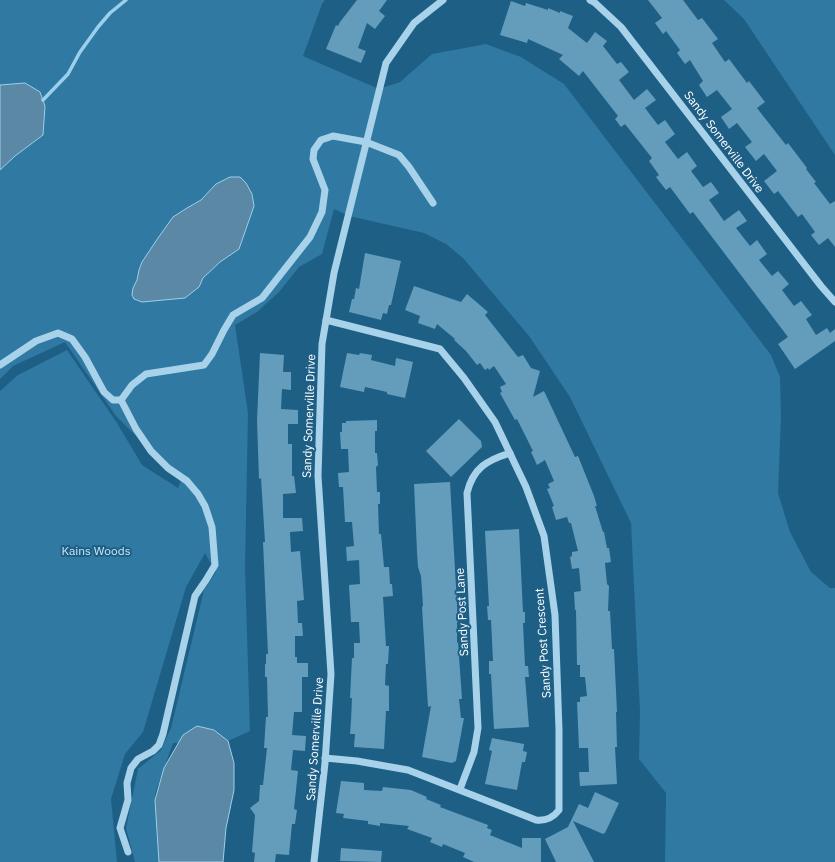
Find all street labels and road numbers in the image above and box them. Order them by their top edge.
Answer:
street label: Sandy Somerville Drive [681,88,768,196]
street label: Sandy Somerville Drive [299,353,318,478]
street label: Sandy Post Lane [452,567,471,657]
street label: Sandy Post Crescent [531,587,554,699]
street label: Sandy Somerville Drive [303,676,326,801]

